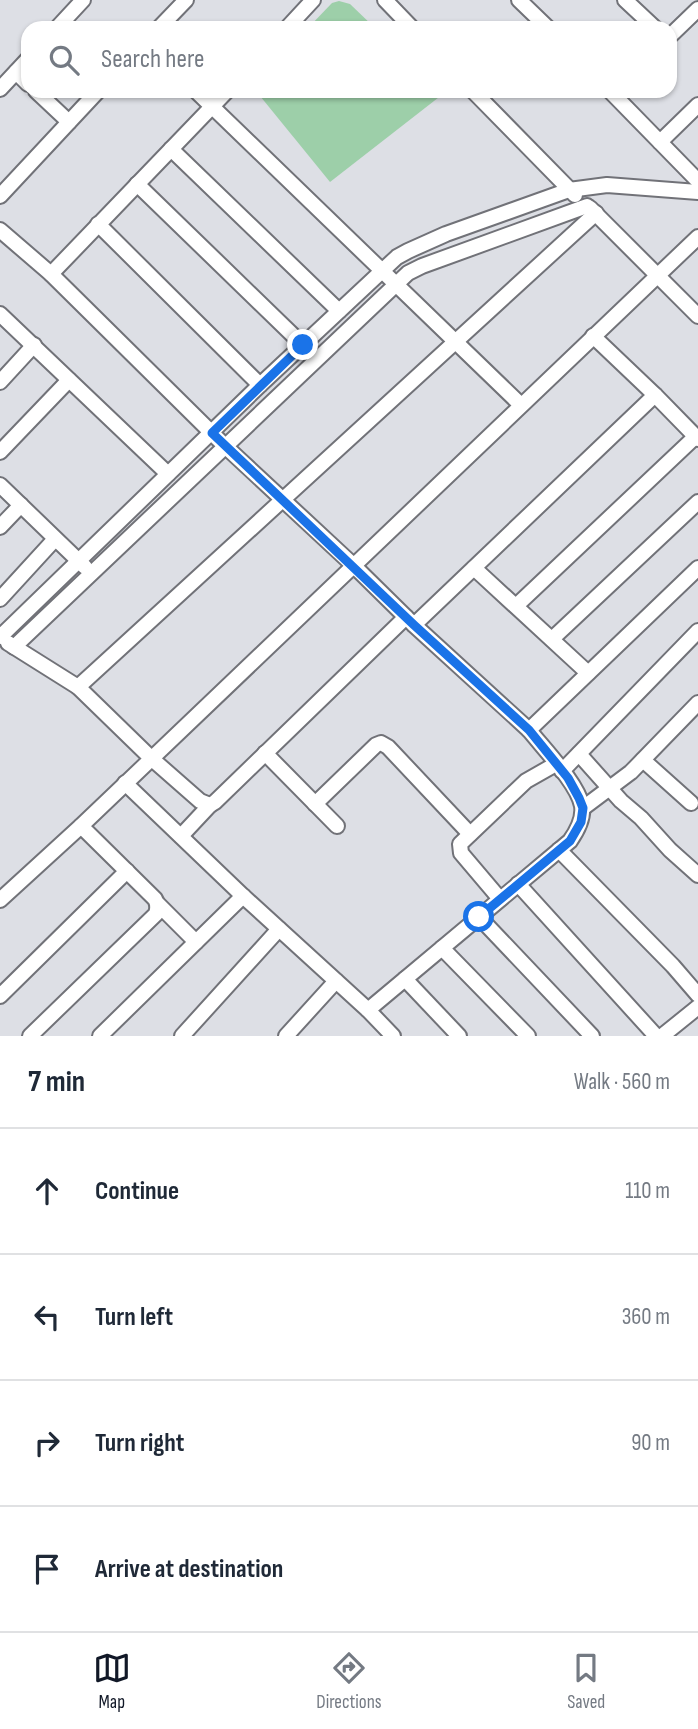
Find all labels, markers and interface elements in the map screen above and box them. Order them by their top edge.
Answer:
search box [21,21,677,98]
icon: search [45,41,83,79]
text: Search here [101,44,204,75]
route end [287,329,318,360]
route start [463,901,494,932]
text: 7 min [28,1064,85,1100]
text: Walk · 560 m [574,1068,670,1096]
icon: ahead [28,1172,66,1210]
text: Continue [95,1176,179,1207]
text: 110 m [625,1177,670,1205]
icon: left [28,1298,66,1336]
text: Turn left [95,1302,173,1333]
text: 360 m [622,1303,670,1331]
icon: right [28,1424,66,1462]
text: Turn right [95,1428,184,1459]
text: 90 m [631,1429,670,1457]
icon: arrive [28,1550,66,1588]
text: Arrive at destination [95,1554,283,1585]
tab: Map [93,1649,131,1714]
tab: Directions [316,1649,382,1714]
tab: Saved [567,1649,605,1714]

